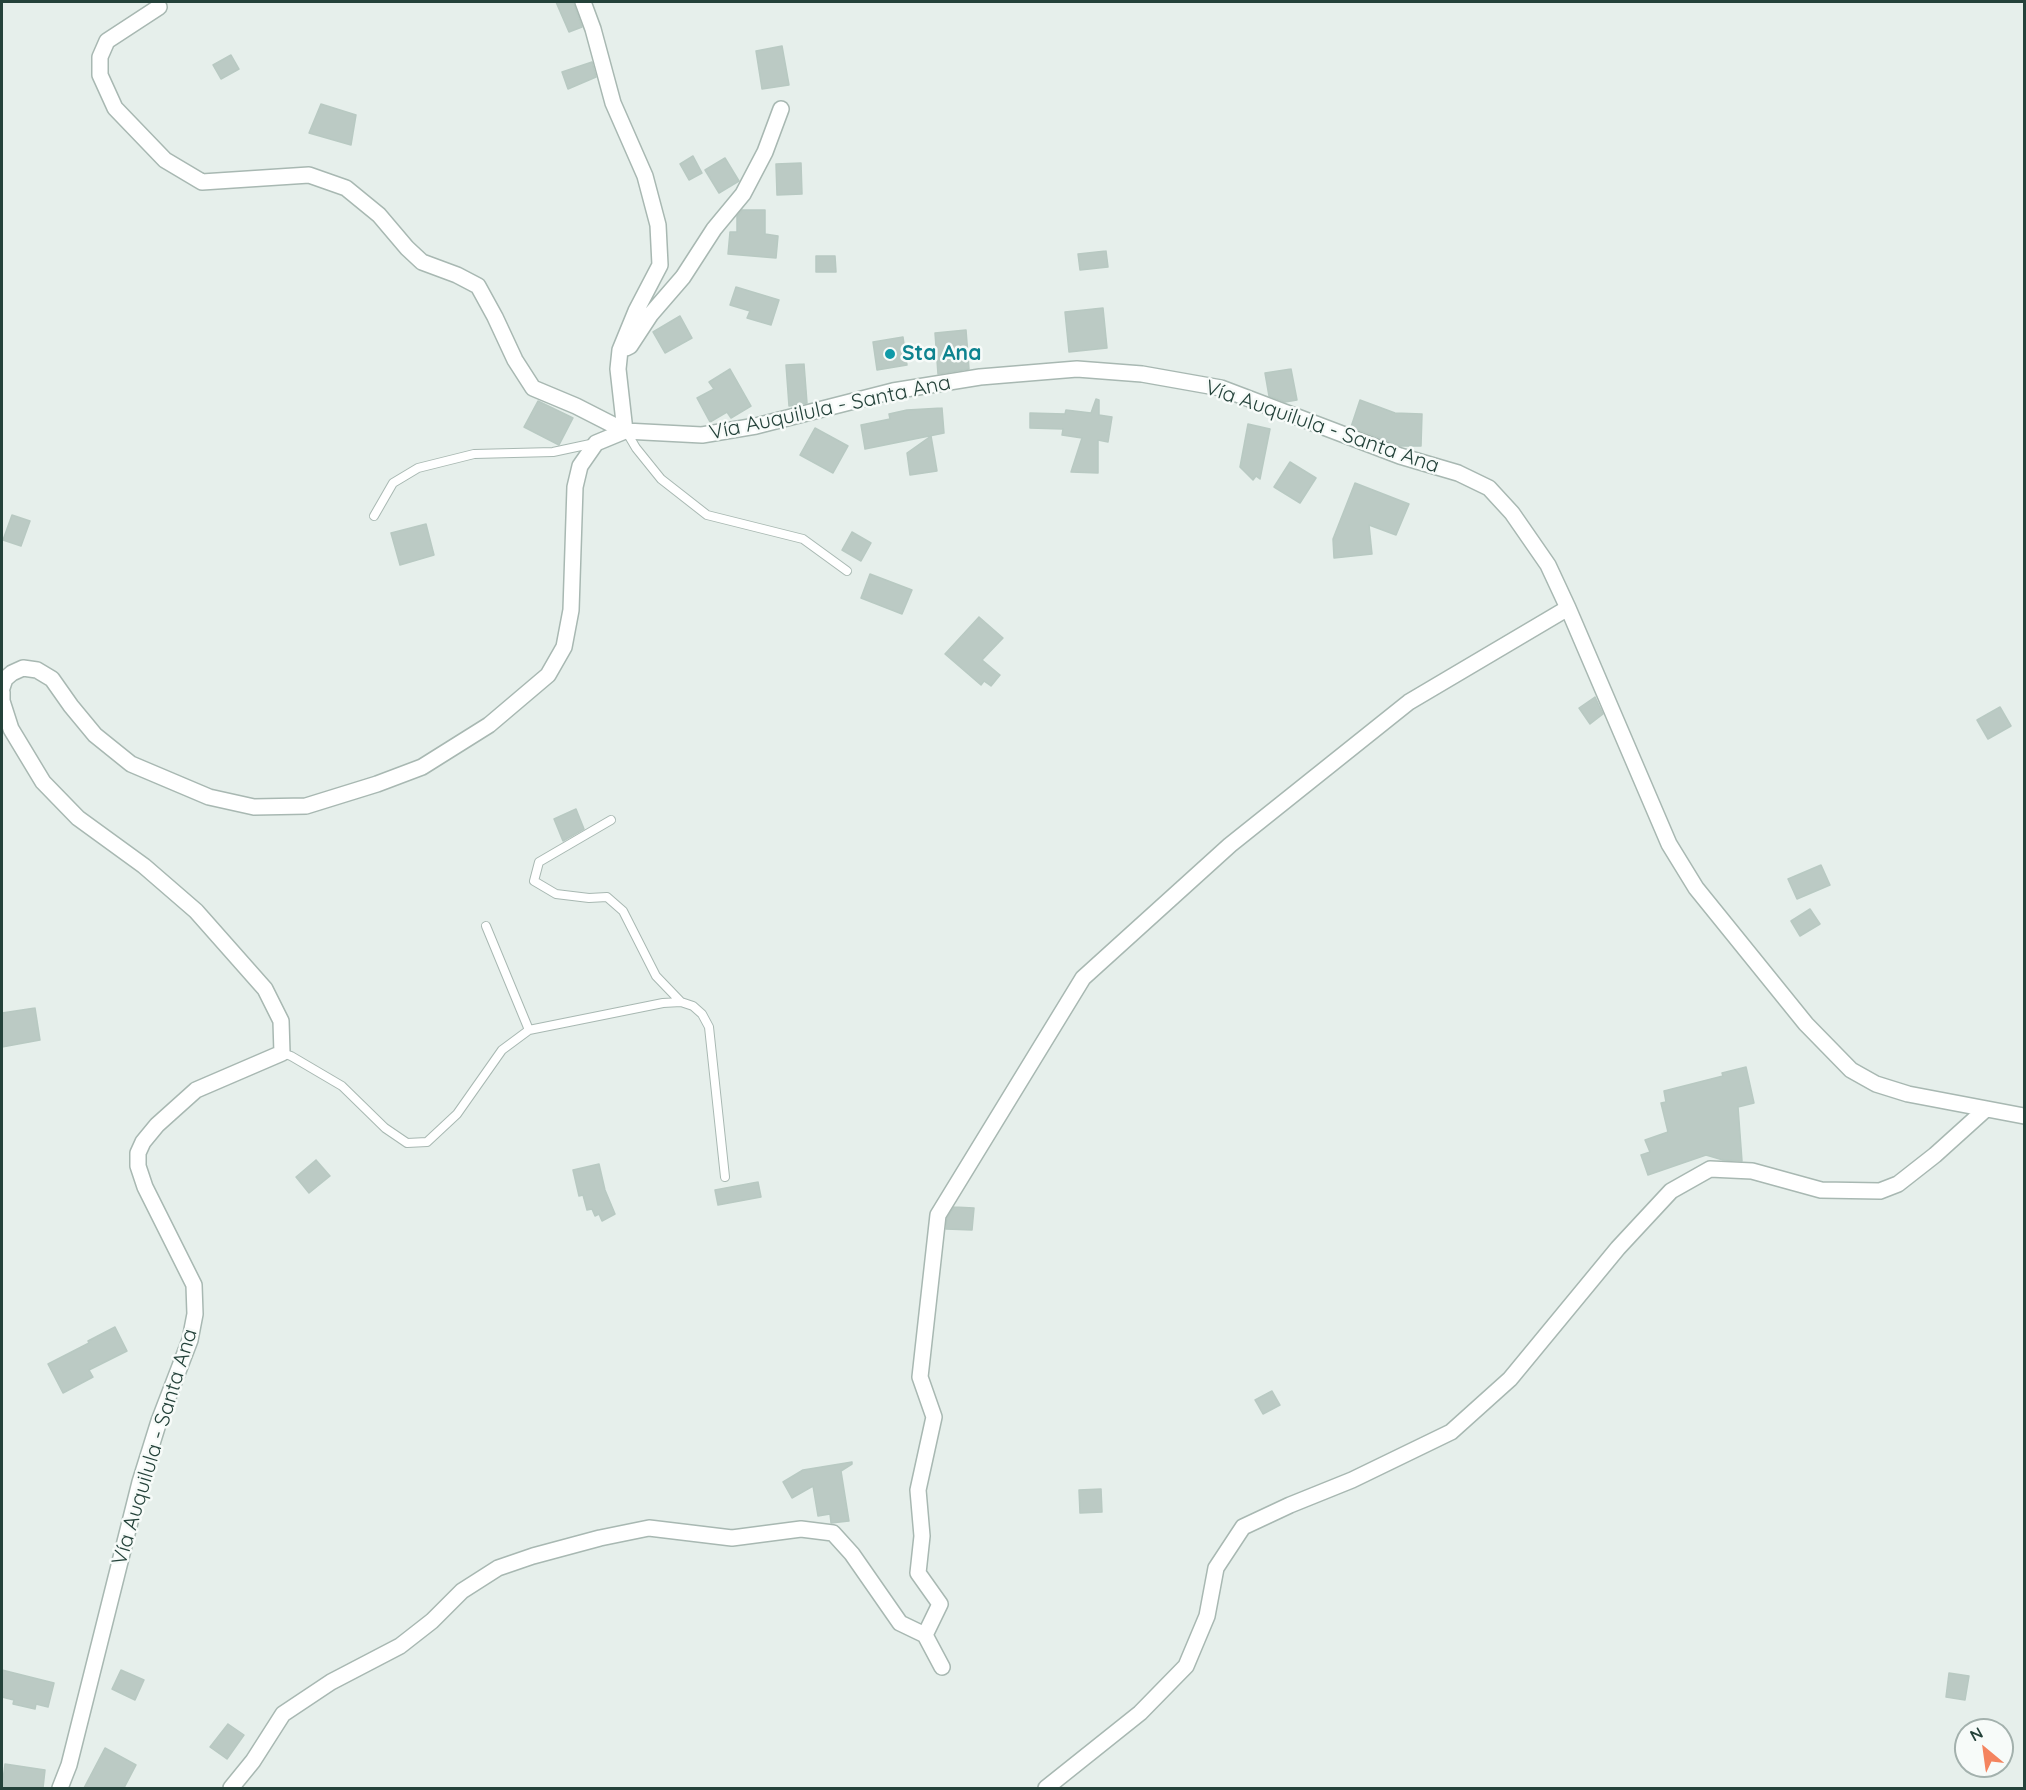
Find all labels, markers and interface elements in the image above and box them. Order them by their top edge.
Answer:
place label: Sta Ana [902,341,981,367]
marker: Sta Ana [883,347,897,361]
street label: Vía Auquilula - Santa Ana [707,370,953,446]
street label: Vía Auquilula - Santa Ana [1202,375,1442,479]
street label: Vía Auquilula - Santa Ana [107,1326,203,1568]
north arrow [1954,1718,2014,1778]
text: N [1966,1722,1986,1746]

